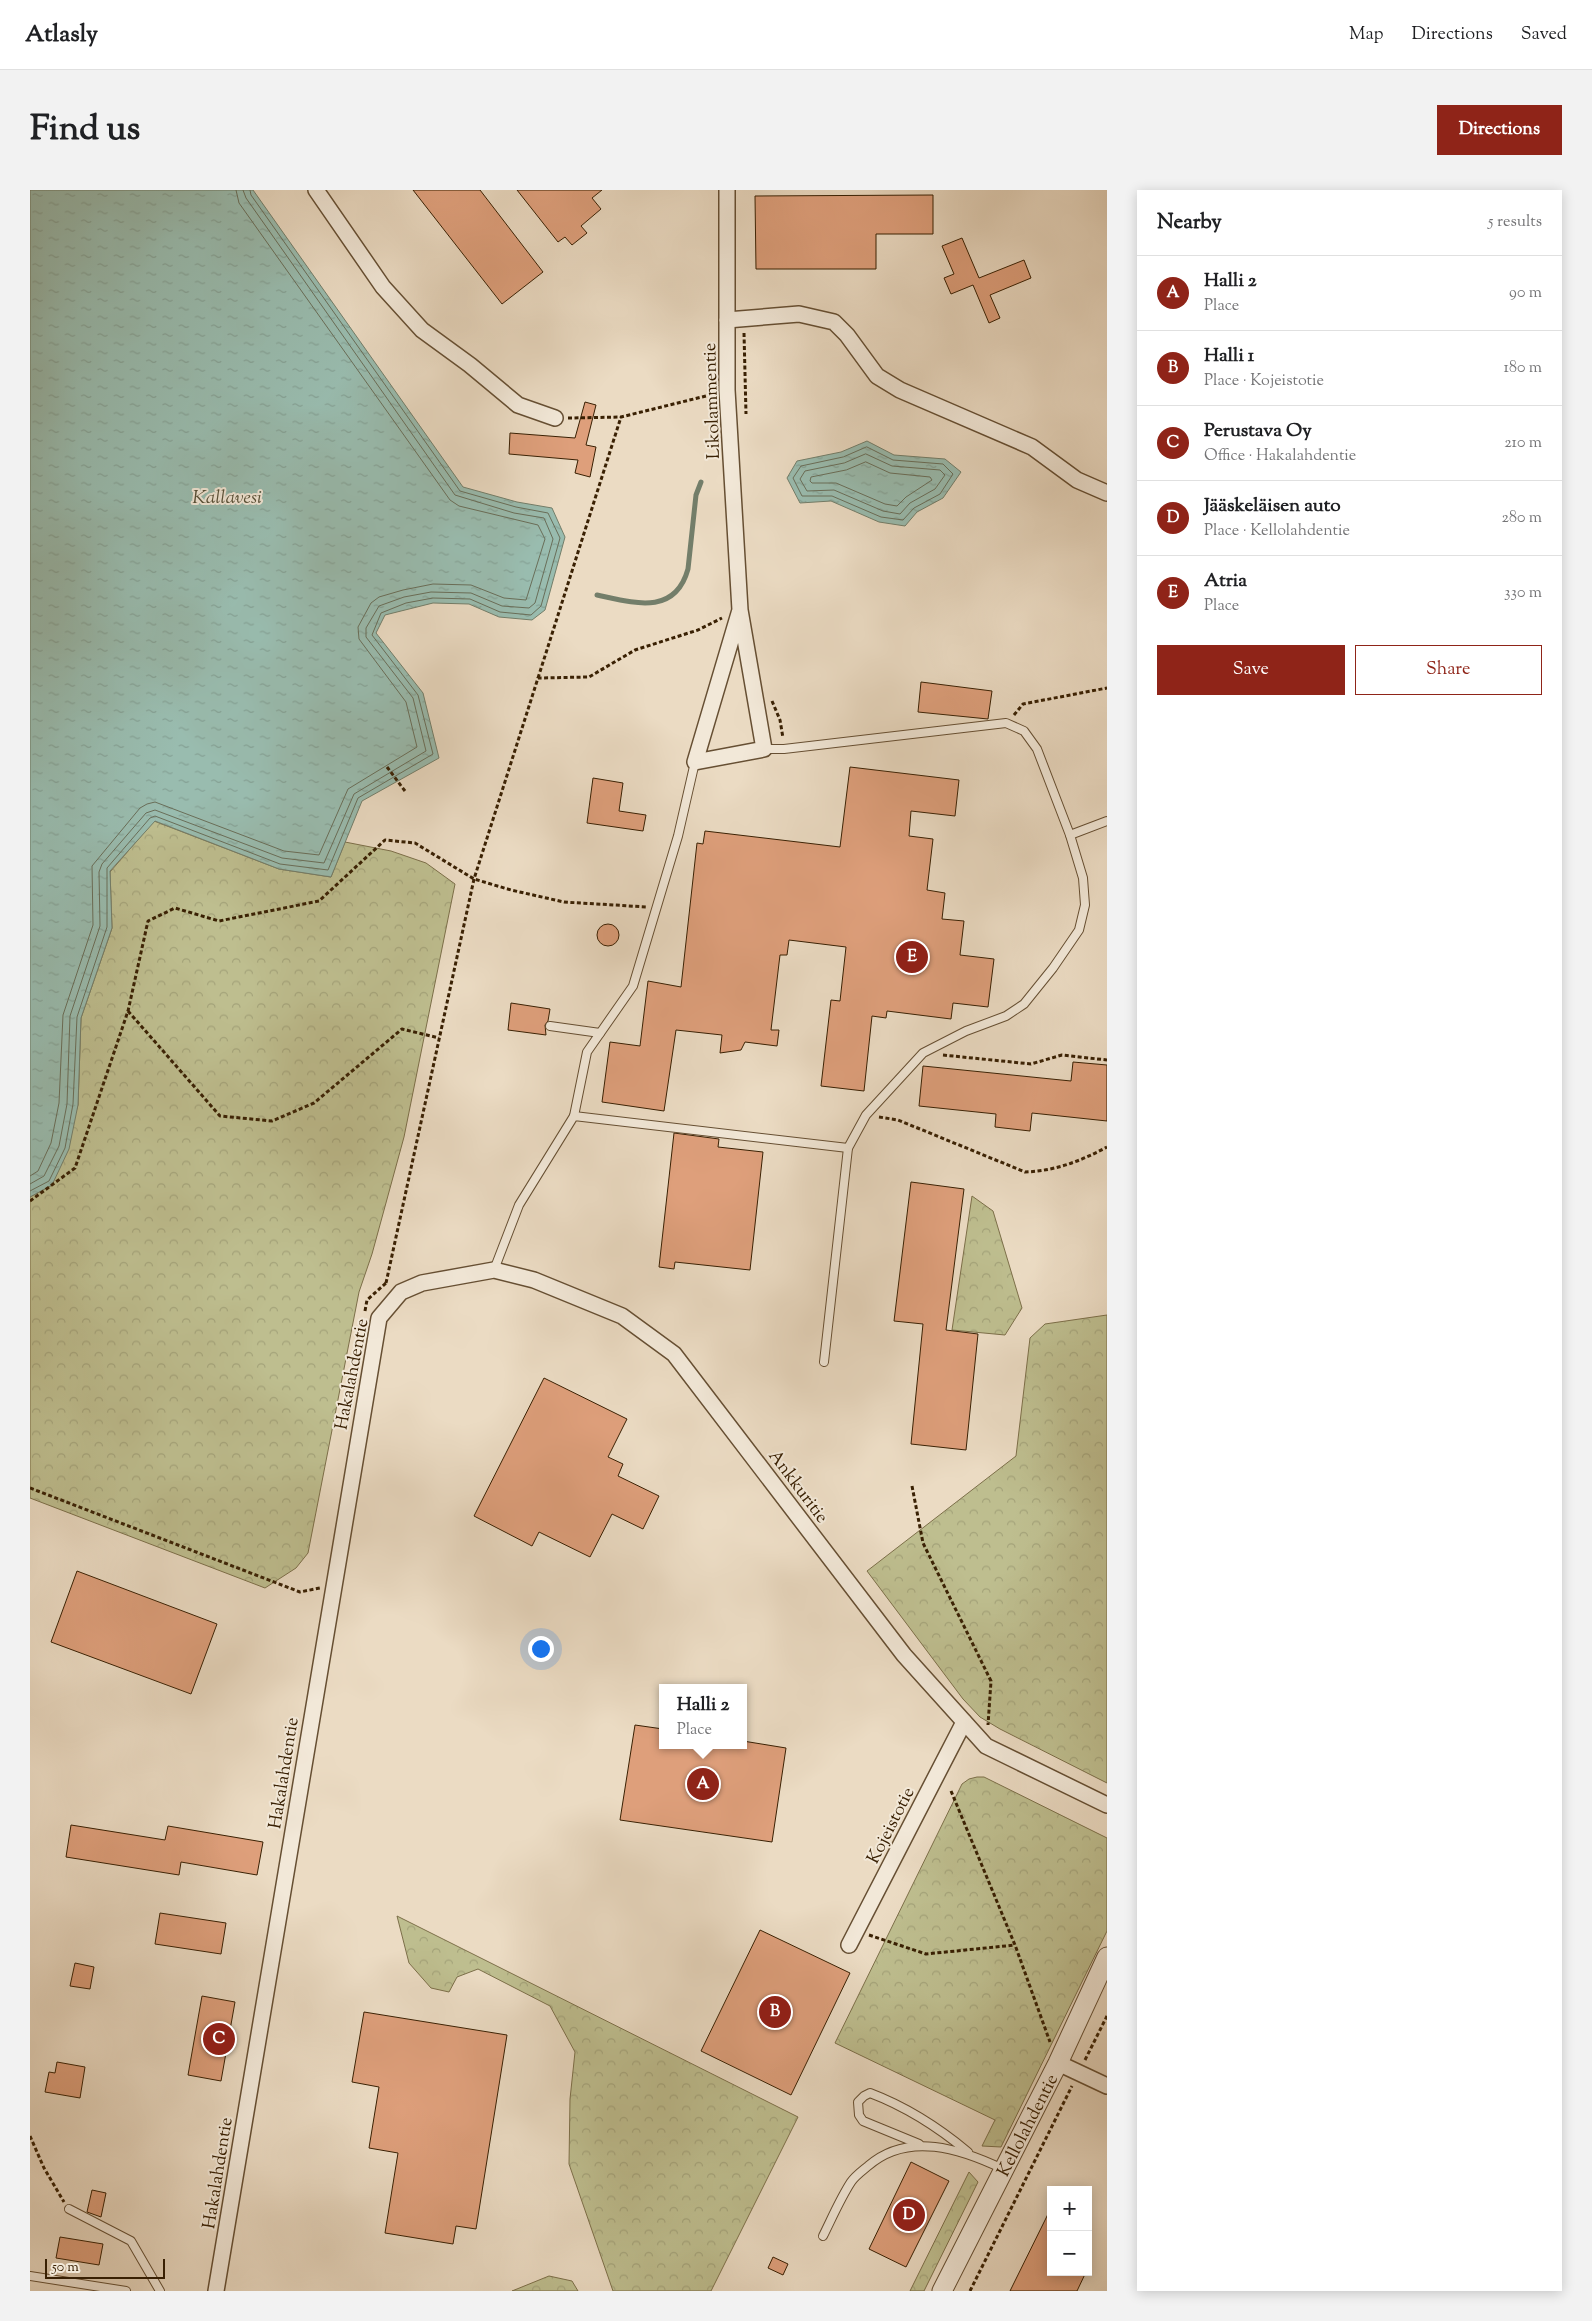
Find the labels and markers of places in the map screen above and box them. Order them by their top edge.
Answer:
pin: E [896,938,928,976]
pin: A [687,1765,719,1803]
pin: B [759,1993,791,2031]
pin: C [203,2020,235,2058]
pin: D [893,2196,925,2234]

